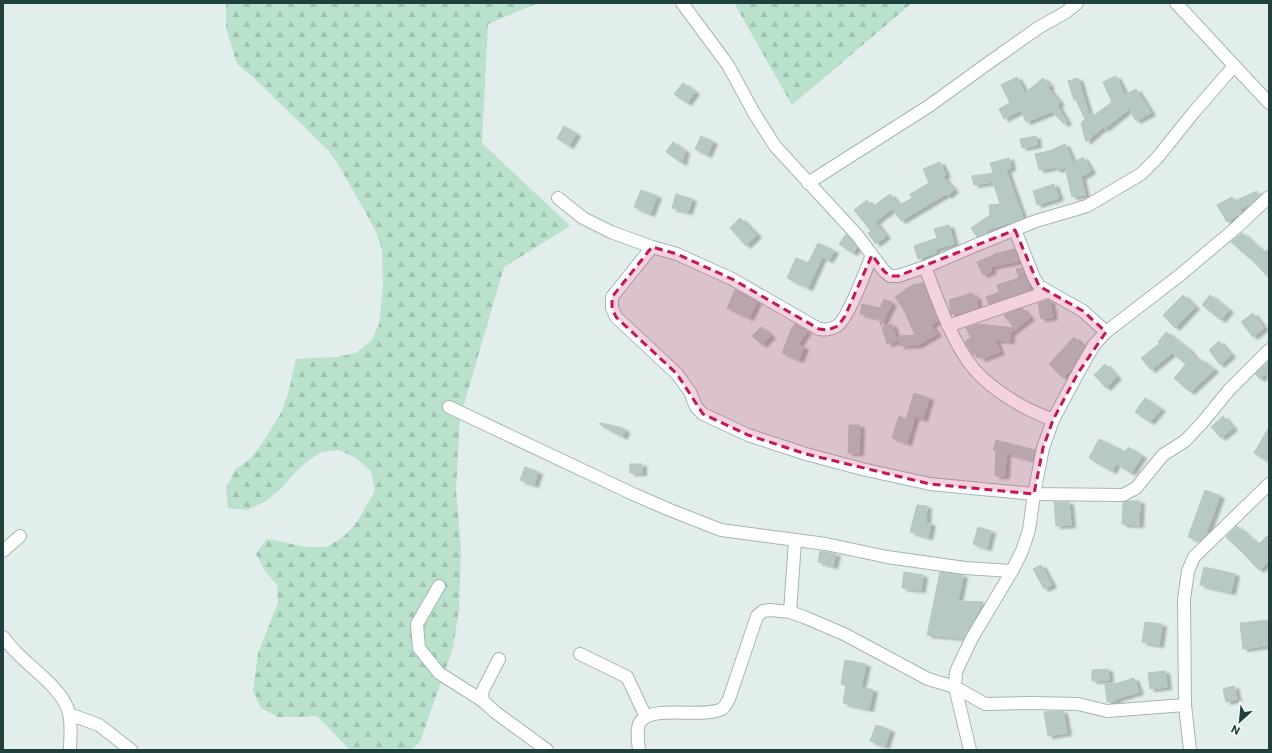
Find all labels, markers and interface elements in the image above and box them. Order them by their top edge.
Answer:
north arrow [1220,701,1260,741]
text: N [1229,723,1242,738]

